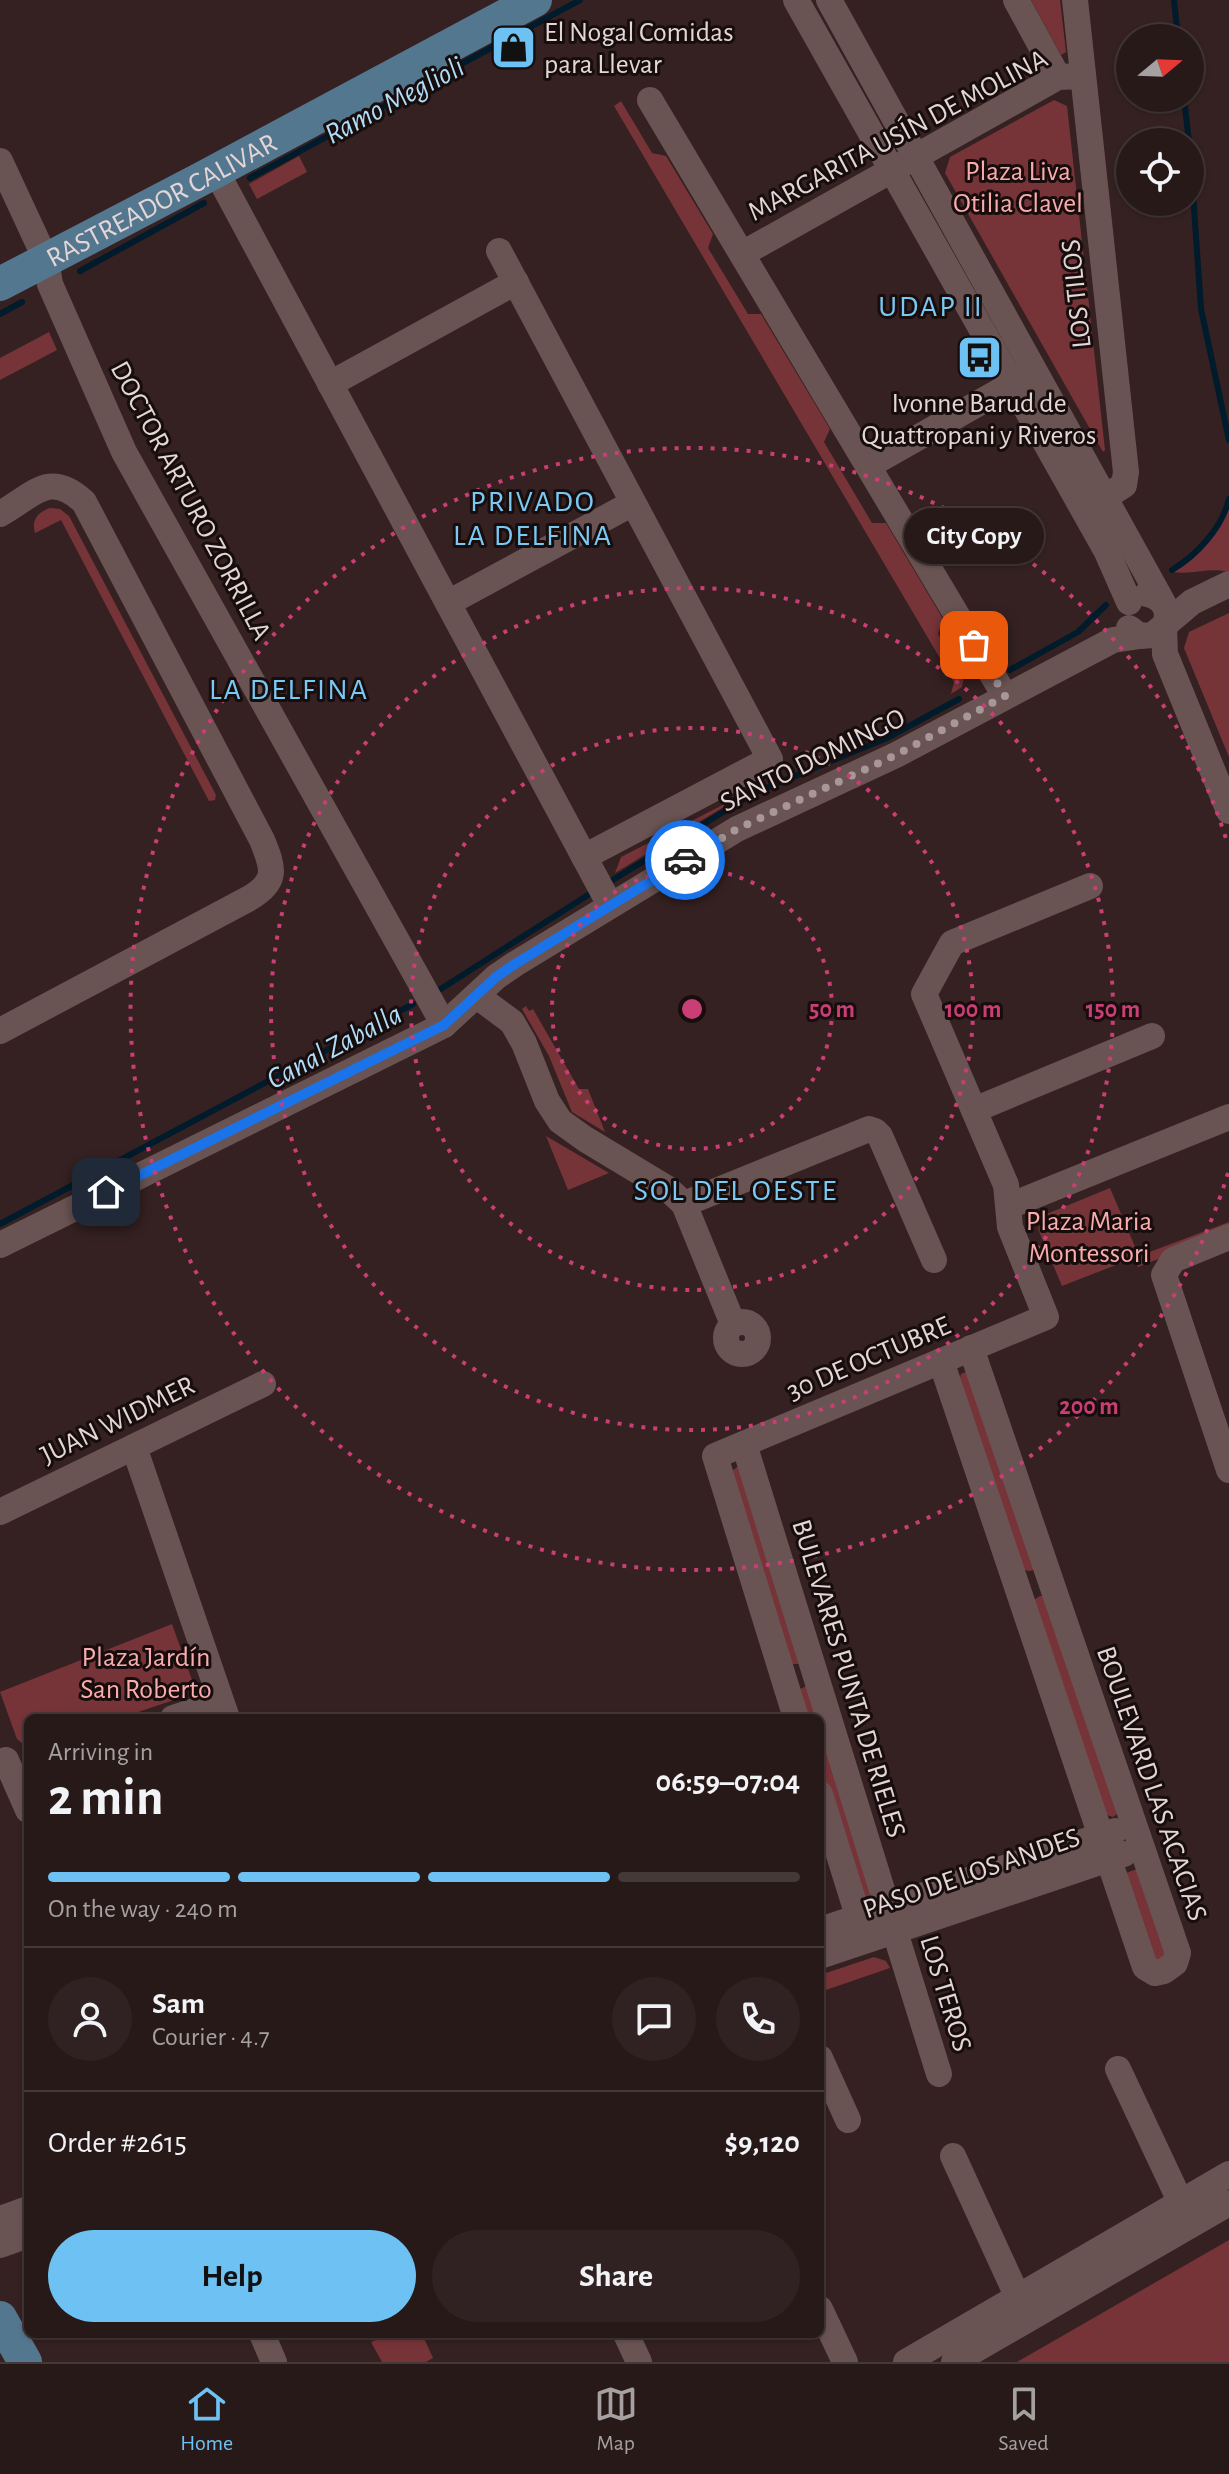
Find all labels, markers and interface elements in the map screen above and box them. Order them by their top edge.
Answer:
place label: El Nogal Comidas para Llevar [544,19,734,79]
shop icon: El Nogal Comidas para Llevar [489,23,537,71]
north arrow [1116,24,1204,112]
map controls [1116,24,1204,216]
street label: MARGARITA USÍN DE MOLINA [742,42,1052,227]
water label: Ramo Meglioli [320,52,469,150]
button: locate [1116,128,1204,216]
street label: RASTREADOR CALIVAR [42,129,282,273]
park label: Plaza Liva Otilia Clavel [953,158,1083,218]
street label: LOS TILOS [1057,238,1097,350]
district label: UDAP II [878,292,984,322]
bus stop icon: Ivonne Barud de Quattropani y Riveros [955,333,1003,381]
street label: DOCTOR ARTURO ZORRILLA [105,357,276,645]
place label: Ivonne Barud de Quattropani y Riveros [862,390,1096,450]
district label: PRIVADO LA DELFINA [453,487,613,551]
callout: City Copy [904,509,1044,565]
text: City Copy [926,523,1022,549]
pin [940,611,1008,679]
icon: bag [952,623,996,667]
district label: LA DELFINA [209,675,369,705]
street label: SANTO DOMINGO [716,704,910,818]
courier [645,820,725,900]
icon: car [663,838,707,882]
centre of rings [678,995,706,1023]
text: 50 m [809,998,855,1022]
text: 100 m [945,998,1001,1022]
text: 150 m [1086,998,1140,1022]
water label: Canal Zaballa [262,999,407,1095]
pin [72,1158,140,1226]
icon: home [84,1170,128,1214]
district label: SOL DEL OESTE [634,1176,838,1206]
park label: Plaza Maria Montessori [1026,1208,1152,1268]
street label: 30 DE OCTUBRE [783,1312,955,1406]
street label: JUAN WIDMER [37,1372,199,1470]
text: 200 m [1059,1395,1119,1419]
street label: BULEVARES PUNTA DE RIELES [786,1516,910,1841]
street label: BOULEVARD LAS ACACIAS [1091,1643,1211,1925]
park label: Plaza Jardín San Roberto [80,1644,212,1704]
text: Arriving in [48,1739,153,1765]
text: 06:59–07:04 [656,1767,800,1797]
text: 2 min [48,1772,163,1824]
street label: PASO DE LOS ANDES [860,1824,1084,1924]
text: On the way · 240 m [48,1896,238,1922]
street label: LOS TEROS [914,1932,976,2055]
button: person [48,1977,132,2061]
button: chat [612,1977,696,2061]
button: phone [716,1977,800,2061]
text: Sam [152,1989,205,2019]
text: Courier · 4.7 [152,2024,270,2050]
text: Order #2615 [48,2128,187,2158]
text: $9,120 [725,2128,800,2158]
button: Help [48,2230,416,2322]
button: Share [432,2230,800,2322]
tab: Home [180,2382,233,2456]
tab: Map [594,2382,638,2456]
tab: Saved [998,2382,1049,2456]

